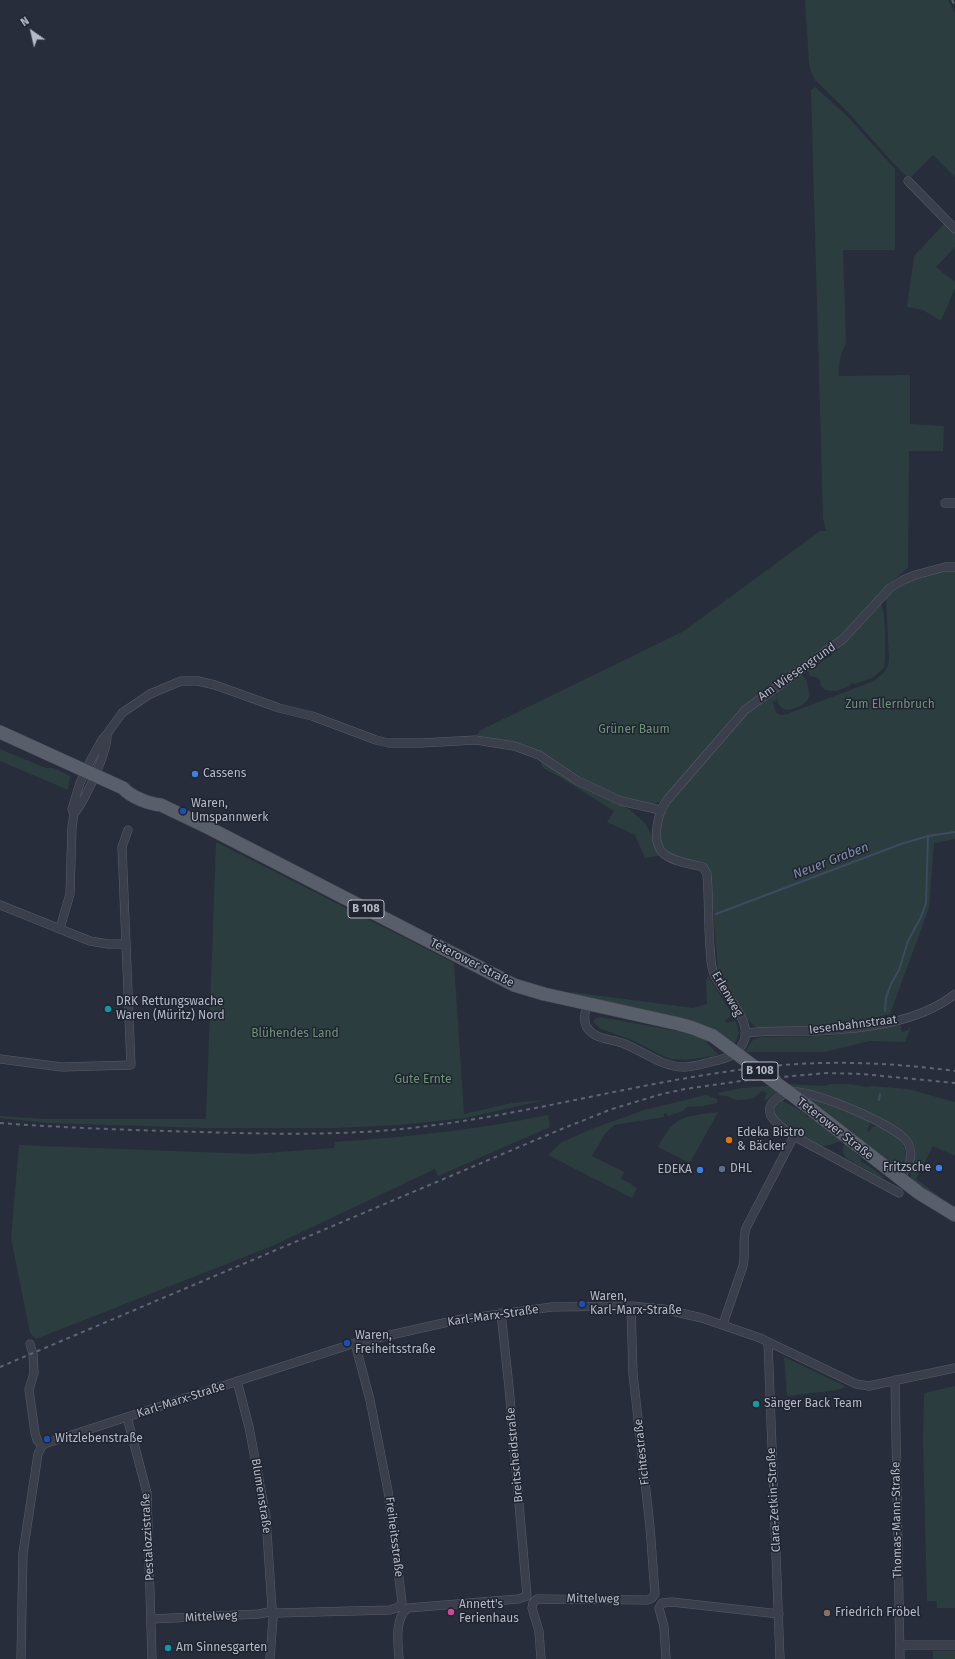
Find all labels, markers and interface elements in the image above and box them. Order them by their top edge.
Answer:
north arrow [12,12,52,52]
text: N [18,14,32,29]
street label: Am Wiesengrund [755,640,839,704]
park label: Zum Ellernbruch [845,698,935,712]
park label: Grüner Baum [598,723,670,737]
place label: Cassens [203,767,246,781]
marker: Cassens [190,769,200,779]
place label: Waren, Umspannwerk [191,797,268,825]
marker: Waren, Umspannwerk [178,806,188,816]
water label: Neuer Graben [791,839,871,883]
road number: B 108 [348,900,384,918]
street label: Teterower Straße [428,936,516,990]
street label: Erlenweg [708,969,746,1019]
place label: DRK Rettungswache Waren (Müritz) Nord [116,995,225,1023]
marker: DRK Rettungswache Waren (Müritz) Nord [103,1004,113,1014]
street label: Iesenbahnstraat [808,1012,898,1038]
park label: Blühendes Land [251,1027,339,1041]
road number: B 108 [742,1062,778,1080]
park label: Gute Ernte [394,1073,452,1087]
street label: Teterower Straße [794,1095,876,1163]
place label: Edeka Bistro & Bäcker [737,1126,804,1154]
marker: Edeka Bistro & Bäcker [724,1135,734,1145]
place label: Fritzsche [883,1161,931,1175]
place label: DHL [730,1162,752,1176]
place label: EDEKA [657,1163,692,1177]
marker: Fritzsche [934,1163,944,1173]
marker: DHL [717,1164,727,1174]
marker: EDEKA [695,1165,705,1175]
place label: Waren, Karl-Marx-Straße [590,1290,682,1318]
marker: Waren, Karl-Marx-Straße [577,1299,587,1309]
street label: Karl-Marx-Straße [446,1302,540,1330]
place label: Waren, Freiheitsstraße [355,1329,436,1357]
marker: Waren, Freiheitsstraße [342,1338,352,1348]
street label: Karl-Marx-Straße [135,1379,227,1421]
place label: Sänger Back Team [764,1397,862,1411]
marker: Sänger Back Team [751,1399,761,1409]
street label: Breitscheidstraße [504,1407,526,1503]
street label: Fichtestraße [631,1418,653,1486]
place label: Witzlebenstraße [55,1432,143,1446]
marker: Witzlebenstraße [42,1434,52,1444]
street label: Clara-Zetkin-Straße [764,1447,784,1553]
street label: Blumenstraße [248,1457,274,1535]
street label: Thomas-Mann-Straße [889,1461,905,1579]
street label: Pestalozzistraße [139,1493,157,1581]
street label: Freiheitsstraße [382,1496,406,1578]
street label: Mittelweg [567,1591,619,1607]
place label: Annett's Ferienhaus [459,1598,519,1626]
place label: Friedrich Fröbel [835,1606,920,1620]
marker: Annett's Ferienhaus [446,1607,456,1617]
street label: Mittelweg [184,1608,238,1626]
marker: Friedrich Fröbel [822,1608,832,1618]
place label: Am Sinnesgarten [176,1641,267,1655]
marker: Am Sinnesgarten [163,1643,173,1653]

